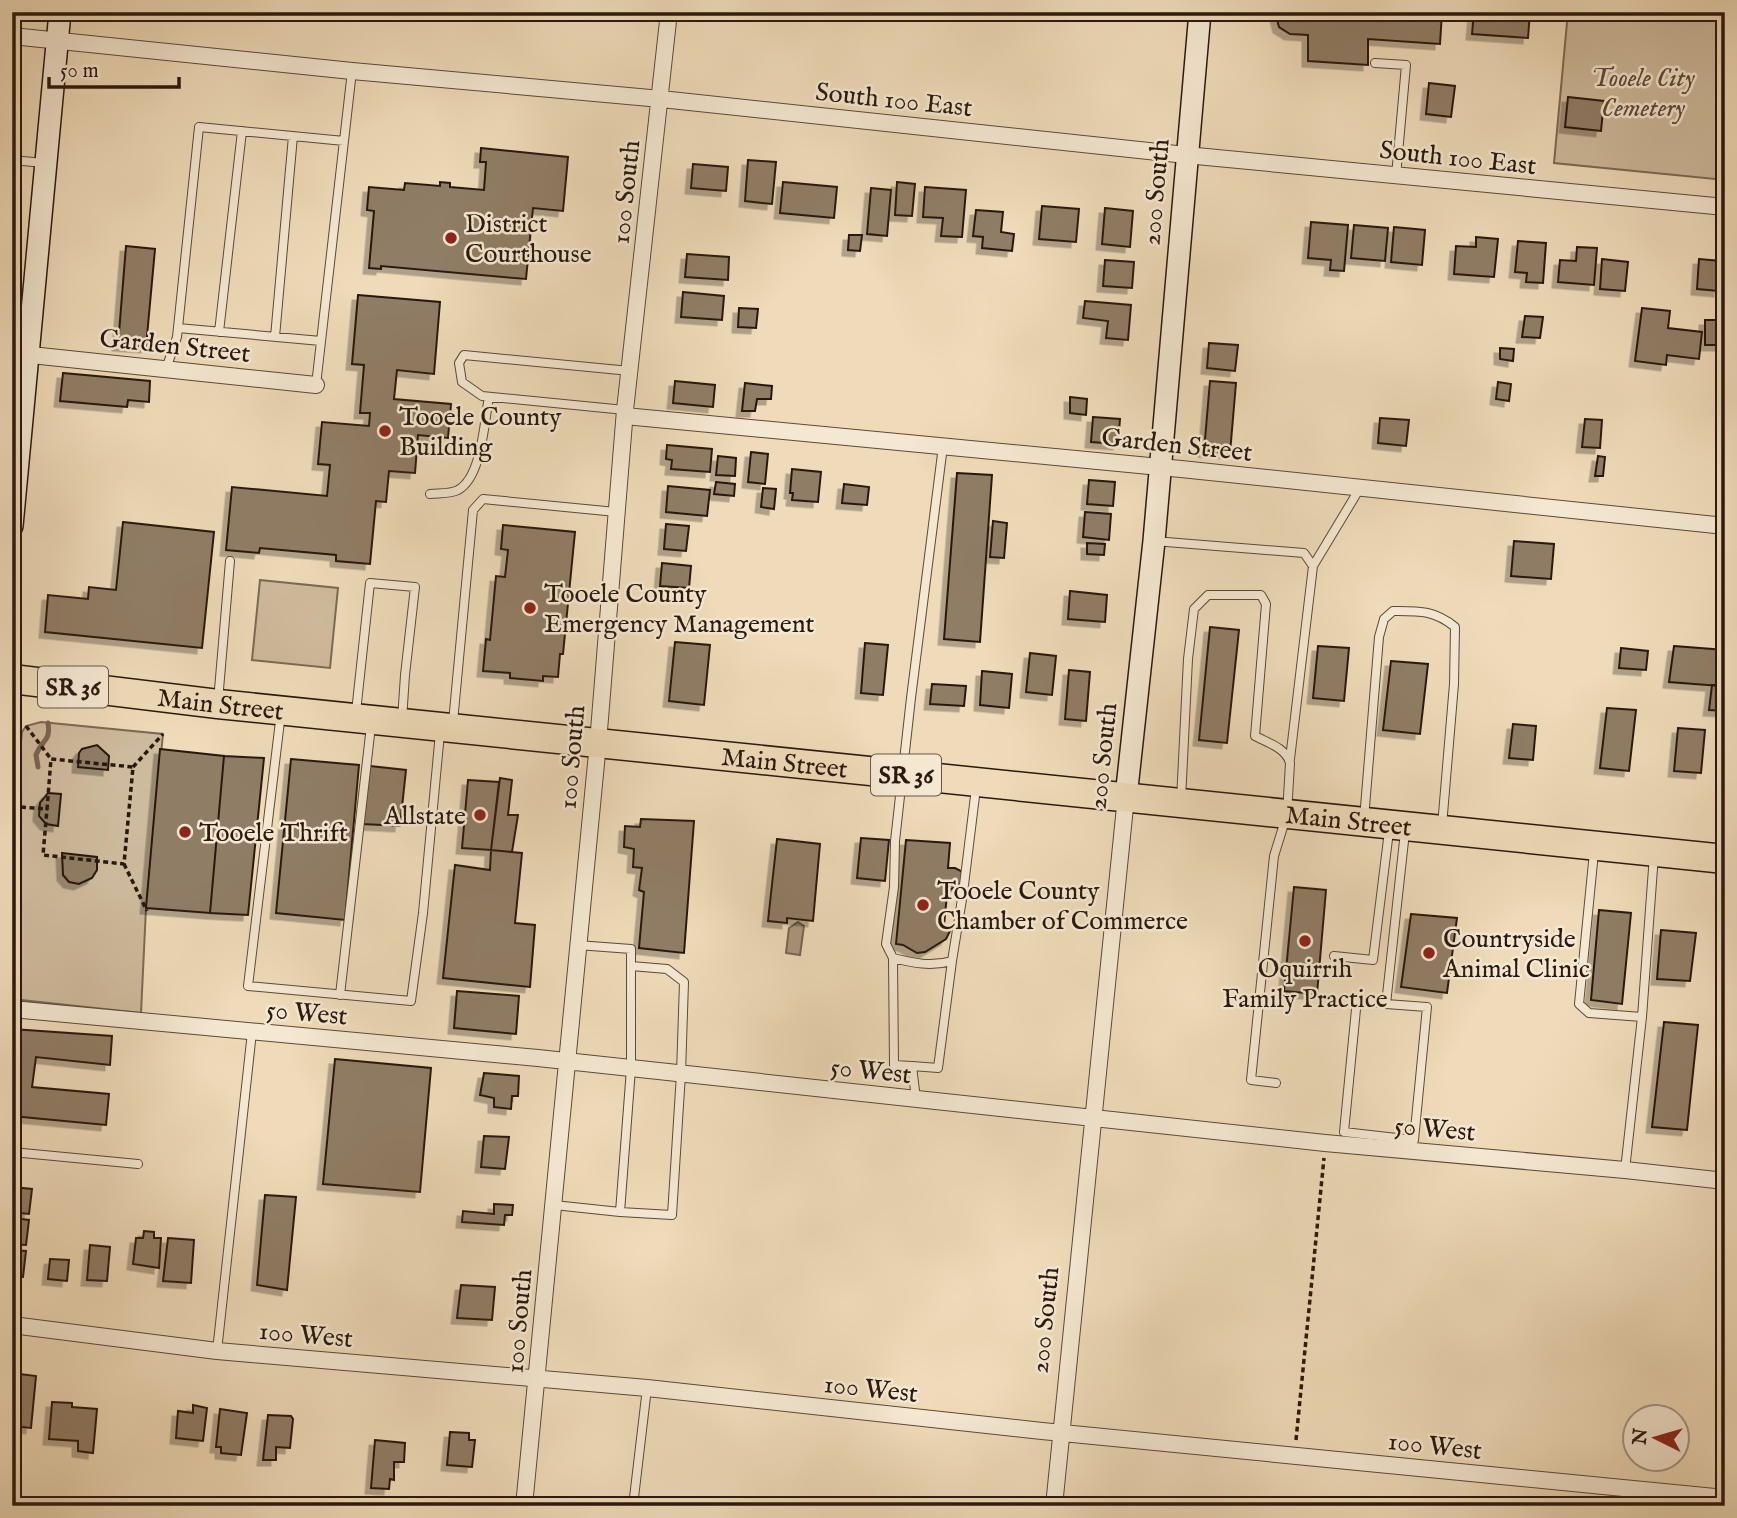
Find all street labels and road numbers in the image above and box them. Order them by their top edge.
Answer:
street label: South 100 East [814,76,974,125]
street label: South 100 East [1378,134,1538,183]
street label: 200 South [1135,137,1178,247]
street label: 100 South [605,138,648,246]
street label: Garden Street [98,322,252,371]
street label: Garden Street [1100,421,1254,470]
road number: SR 36 [38,666,108,708]
street label: Main Street [155,682,285,729]
street label: 200 South [1081,701,1126,811]
street label: 100 South [552,704,593,811]
street label: Main Street [720,741,849,787]
road number: SR 36 [871,754,941,796]
street label: Main Street [1284,799,1413,845]
street label: 50 West [265,994,349,1033]
street label: 50 West [829,1051,913,1092]
street label: 50 West [1393,1110,1477,1149]
street label: 200 South [1023,1265,1068,1375]
street label: 100 South [499,1268,540,1375]
street label: 100 West [257,1315,354,1356]
street label: 100 West [822,1368,920,1411]
street label: 100 West [1386,1425,1484,1468]

